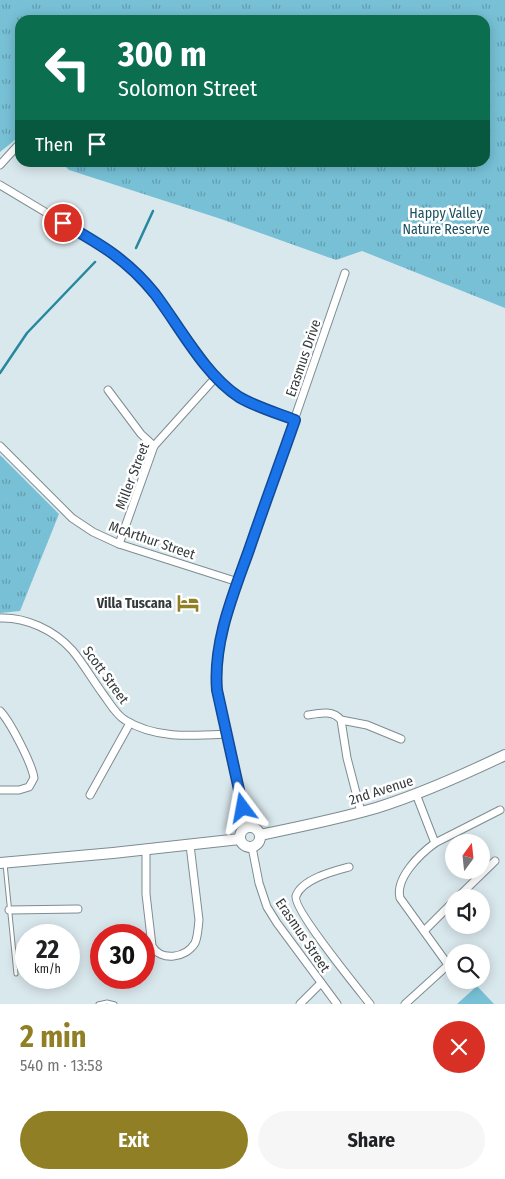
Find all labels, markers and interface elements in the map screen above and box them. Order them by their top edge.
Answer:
text: 300 m [118,33,207,75]
icon: left [35,35,100,100]
text: Solomon Street [118,75,257,102]
icon: arrive [83,130,111,158]
text: Then [35,133,73,156]
pin [42,202,84,244]
park label: Happy Valley Nature Reserve [402,205,490,238]
icon: arrive [49,209,77,237]
street label: Erasmus Drive [282,317,325,399]
street label: Miller Street [112,440,153,512]
street label: McArthur Street [106,518,198,563]
hotel icon: Villa Tuscana [175,590,201,616]
place label: Villa Tuscana [96,595,172,612]
street label: Scott Street [79,643,132,708]
street label: 2nd Avenue [347,772,415,809]
position arrow [216,781,268,833]
north arrow [445,834,490,879]
map controls [445,834,490,989]
button: sound [445,889,490,934]
street label: Erasmus Street [272,895,334,976]
speed limit sign: 30 [90,924,155,989]
text: 22 [36,935,59,965]
button: search [445,944,490,989]
text: km/h [34,962,61,976]
text: 2 min [20,1019,87,1055]
button: close [433,1021,485,1073]
text: 540 m · 13:58 [20,1056,103,1075]
button: Exit [20,1111,248,1169]
button: Share [258,1111,485,1169]

